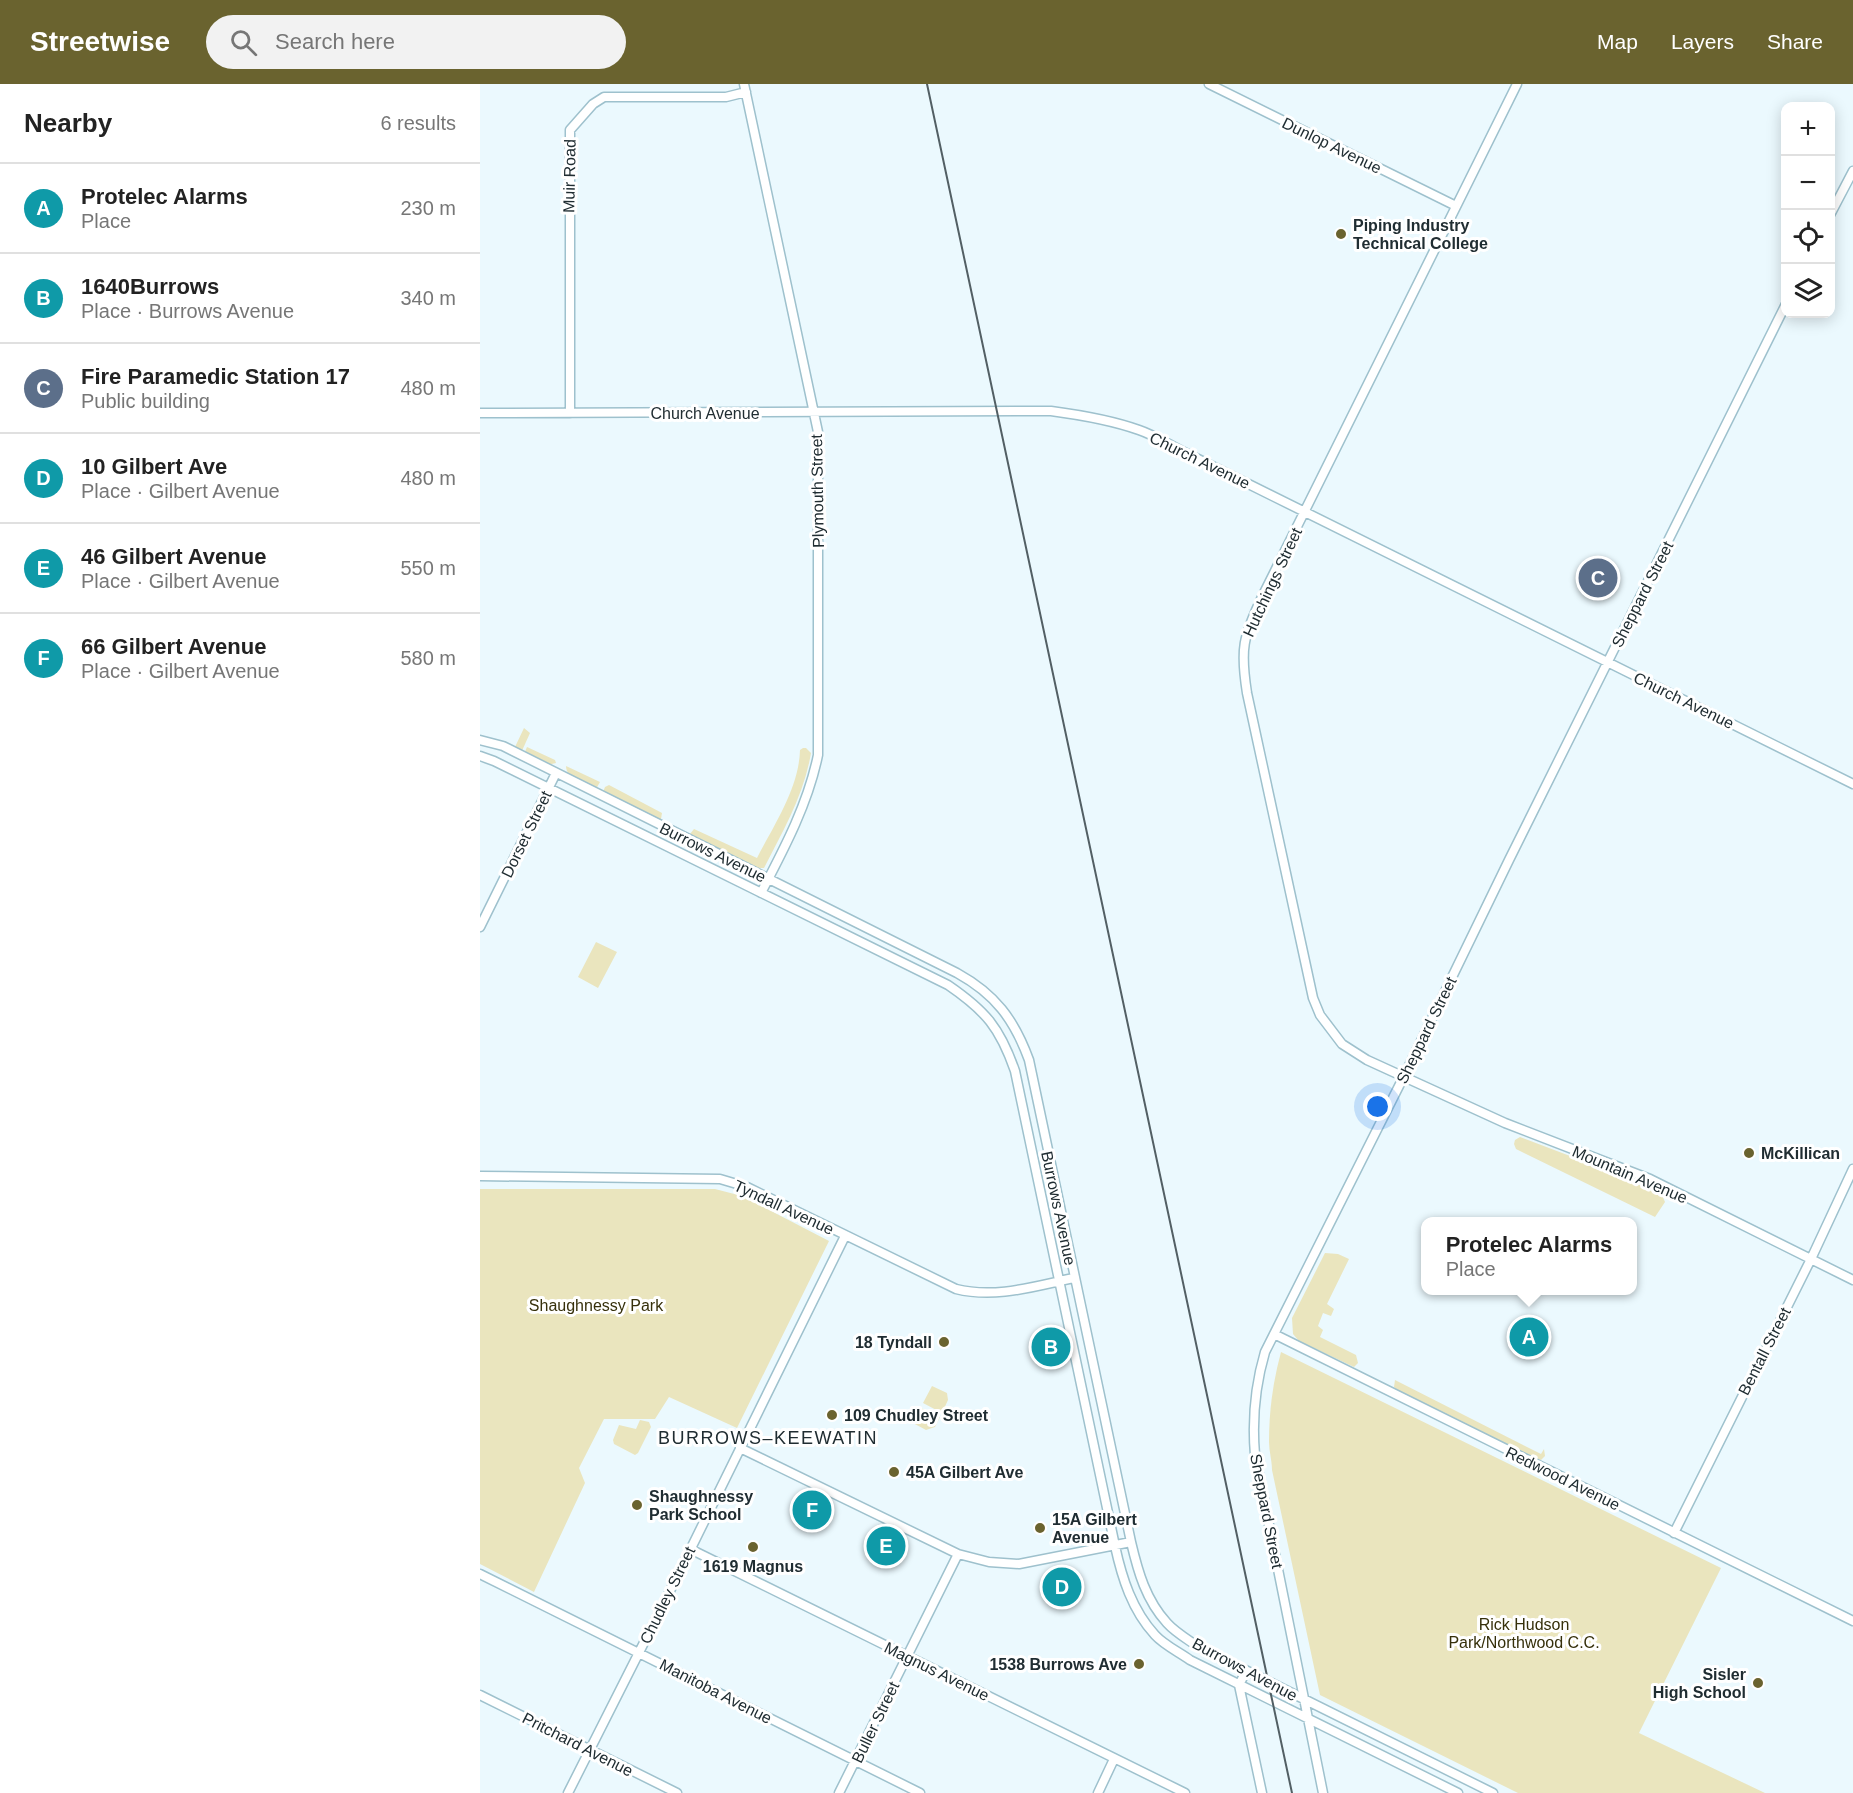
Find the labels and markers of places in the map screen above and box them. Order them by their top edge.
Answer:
place label: Piping Industry Technical College [1353,217,1488,252]
marker: Piping Industry Technical College [1334,227,1348,241]
pin: C [1578,556,1618,600]
place label: McKillican [1761,1145,1840,1162]
marker: McKillican [1742,1146,1756,1160]
pin: A [1510,1314,1548,1360]
pin: B [1032,1324,1070,1370]
place label: 18 Tyndall [855,1334,932,1351]
marker: 18 Tyndall [937,1335,951,1349]
place label: 109 Chudley Street [844,1407,989,1424]
marker: 109 Chudley Street [825,1408,839,1422]
place label: 45A Gilbert Ave [906,1464,1023,1481]
marker: 45A Gilbert Ave [887,1465,901,1479]
place label: Shaughnessy Park School [649,1488,753,1523]
pin: F [792,1488,832,1532]
marker: Shaughnessy Park School [630,1498,644,1512]
place label: 15A Gilbert Avenue [1052,1511,1137,1546]
marker: 15A Gilbert Avenue [1033,1521,1047,1535]
pin: E [866,1524,906,1568]
marker: 1619 Magnus [746,1540,760,1554]
place label: 1619 Magnus [703,1558,803,1575]
pin: D [1042,1564,1082,1610]
place label: 1538 Burrows Ave [989,1656,1127,1673]
marker: 1538 Burrows Ave [1132,1657,1146,1671]
place label: Sisler High School [1653,1666,1746,1701]
marker: Sisler High School [1751,1676,1765,1690]

